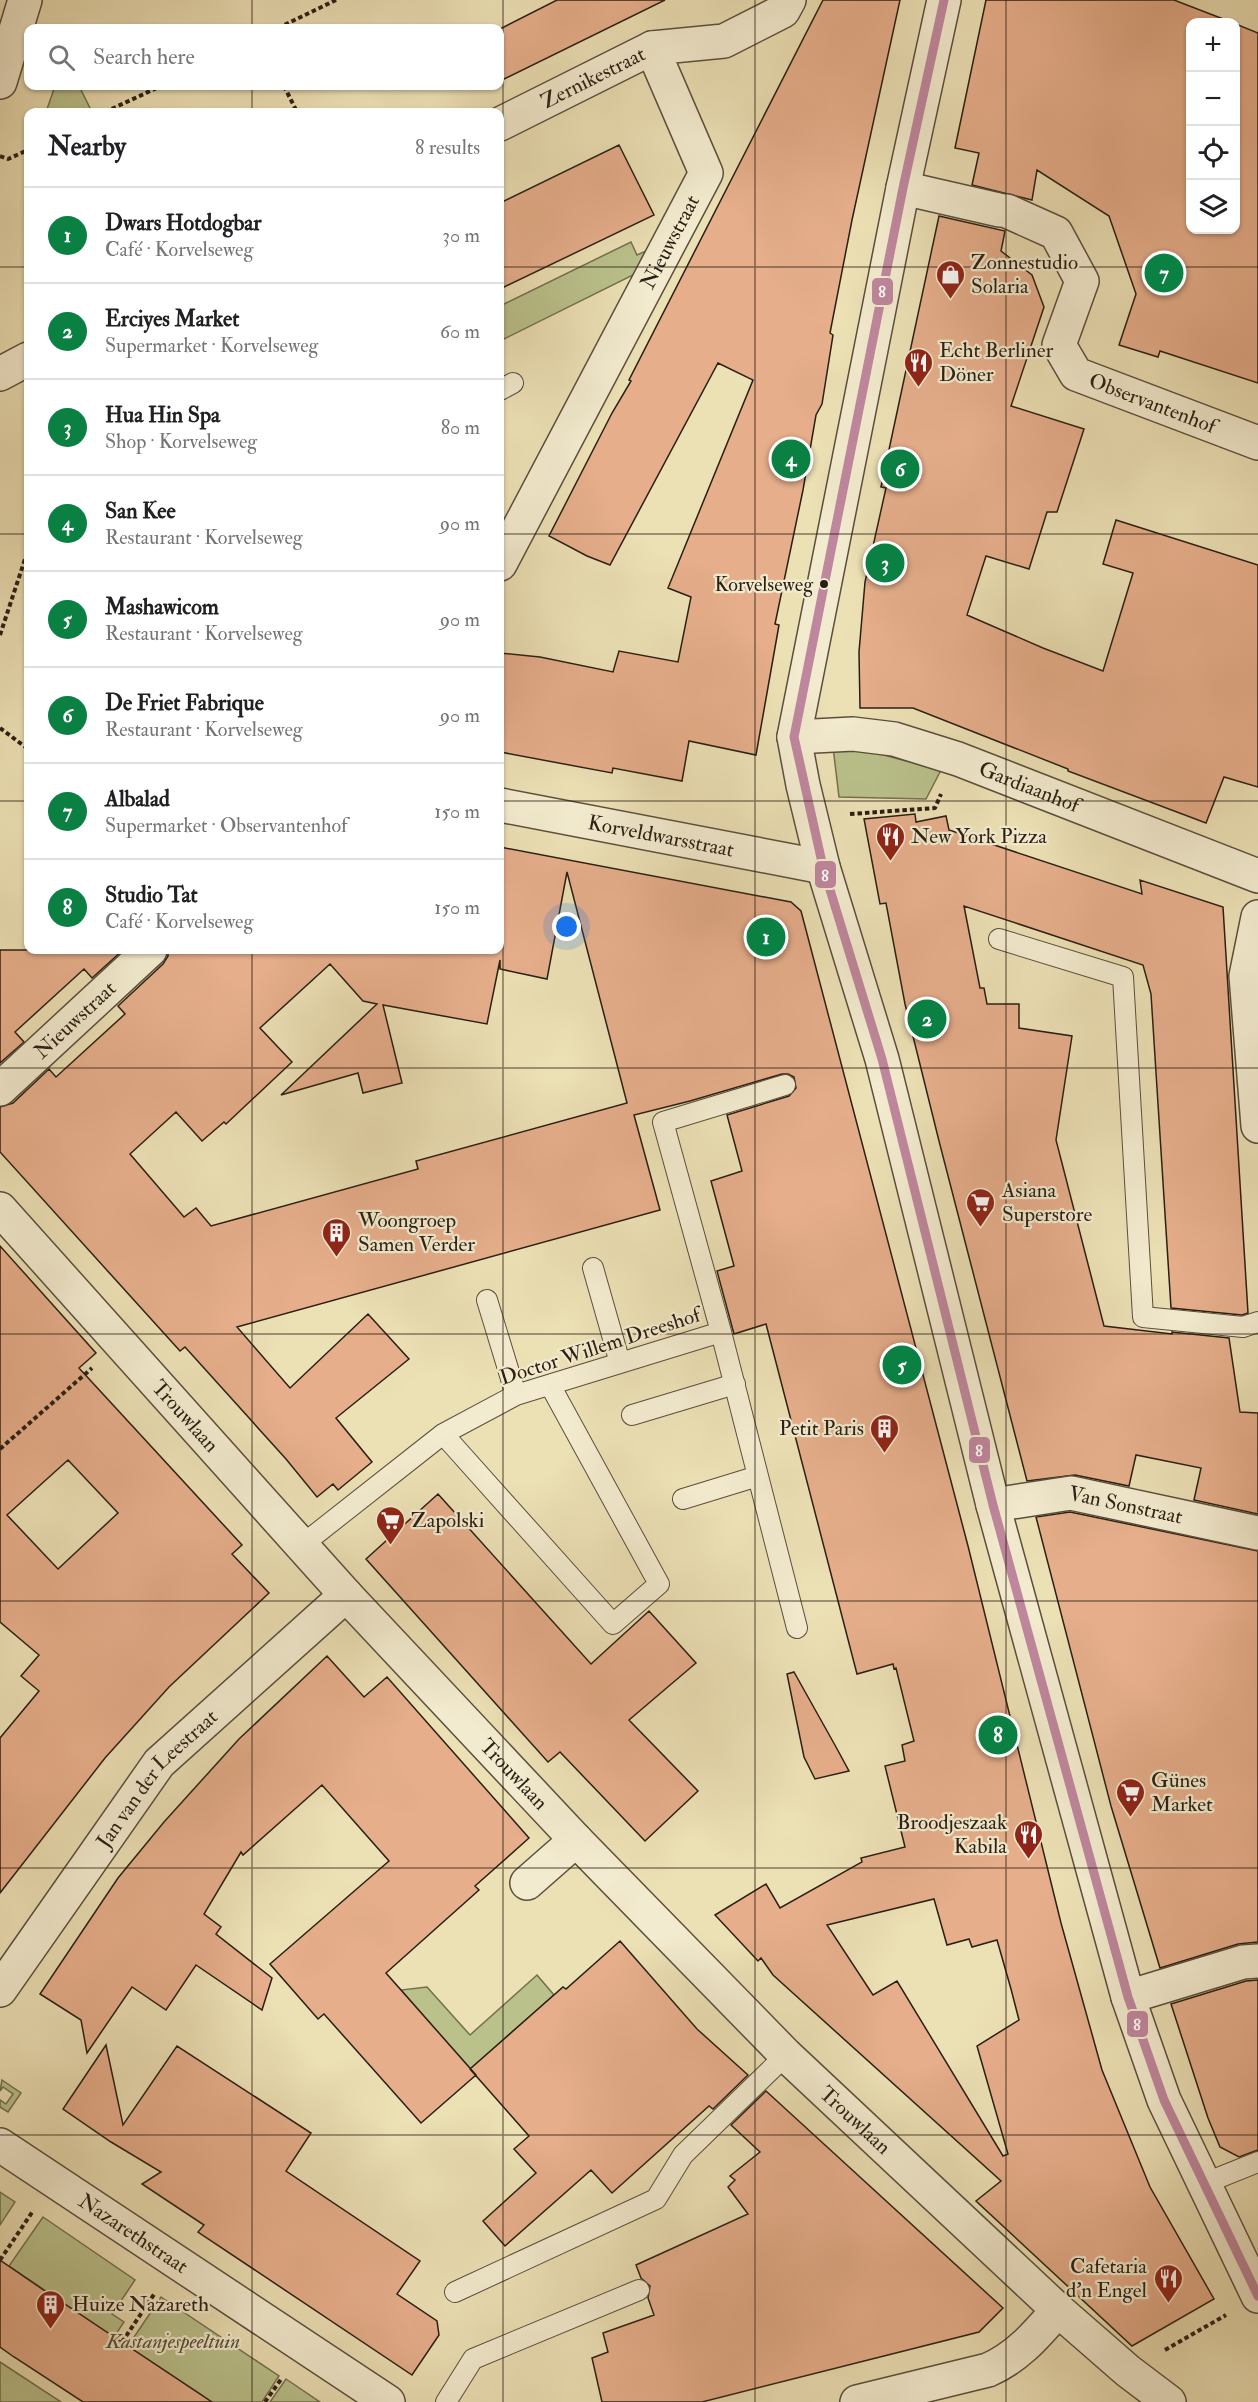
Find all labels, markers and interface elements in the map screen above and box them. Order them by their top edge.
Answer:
map controls [1186,18,1240,234]
button: + [1186,18,1240,72]
search box [24,24,504,90]
street label: Zernikestraat [537,40,650,115]
icon: search [45,41,78,74]
text: Search here [93,43,195,71]
button: − [1186,72,1240,126]
button: locate [1186,126,1240,180]
text: Nearby [48,131,126,163]
text: 8 results [415,135,480,160]
button: layers [1186,180,1240,234]
street label: Nieuwstraat [634,190,706,294]
text: Dwars Hotdogbar [105,209,262,237]
text: 1 [64,223,71,248]
text: 30 m [442,223,480,248]
text: Café · Korvelseweg [105,237,253,262]
place label: Zonnestudio Solaria [971,249,1078,300]
pin: 7 [1144,250,1184,296]
shop icon: Zonnestudio Solaria [934,258,966,300]
line badge: 8 [871,277,894,306]
text: 8 [878,282,886,302]
text: Erciyes Market [105,305,239,333]
text: 2 [62,319,73,344]
text: 60 m [440,319,480,344]
text: Supermarket · Korvelseweg [105,333,318,358]
place label: Echt Berliner Döner [939,337,1054,388]
restaurant icon: Echt Berliner Döner [902,346,934,388]
street label: Observantenhof [1085,367,1223,441]
text: Hua Hin Spa [105,401,220,429]
text: 3 [64,415,71,440]
text: 80 m [441,415,480,440]
text: Shop · Korvelseweg [105,429,257,454]
pin: 4 [772,436,810,482]
pin: 6 [880,446,920,492]
text: San Kee [105,497,176,525]
text: 4 [62,511,73,536]
text: 90 m [440,511,480,536]
text: Restaurant · Korvelseweg [105,525,303,550]
pin: 3 [866,540,904,586]
place label: Korvelseweg [715,572,814,597]
marker: Korvelseweg [818,578,830,590]
text: Mashawicom [105,593,219,621]
text: 5 [63,607,72,632]
text: 90 m [440,607,480,632]
text: Restaurant · Korvelseweg [105,621,303,646]
text: De Friet Fabrique [105,689,264,717]
text: 6 [62,703,73,728]
text: 90 m [440,703,480,728]
text: Restaurant · Korvelseweg [105,717,303,742]
street label: Gardiaanhof [975,755,1086,820]
text: Albalad [105,785,170,813]
text: 7 [63,799,72,824]
text: 150 m [434,799,480,824]
street label: Korveldwarsstraat [586,809,736,864]
text: Supermarket · Observantenhof [105,813,348,838]
restaurant icon: New York Pizza [874,820,906,862]
place label: New York Pizza [911,823,1047,850]
line badge: 8 [814,860,837,889]
text: 8 [821,866,829,886]
text: Studio Tat [105,881,198,909]
text: 8 [63,895,72,920]
text: 150 m [434,895,480,920]
text: Café · Korvelseweg [105,909,253,934]
your location [552,912,581,941]
pin: 1 [746,914,786,960]
street label: Nieuwstraat [28,975,122,1065]
pin: 2 [908,996,946,1042]
place label: Asiana Superstore [1001,1177,1092,1228]
supermarket icon: Asiana Superstore [965,1186,997,1228]
place label: Woongroep Samen Verder [357,1207,475,1258]
building icon: Woongroep Samen Verder [321,1216,353,1258]
street label: Doctor Willem Dreeshof [496,1300,707,1392]
pin: 5 [882,1342,922,1388]
street label: Trouwlaan [146,1374,225,1458]
building icon: Petit Paris [869,1412,901,1454]
place label: Petit Paris [779,1415,864,1442]
line badge: 8 [968,1436,991,1464]
text: 8 [975,1441,983,1461]
street label: Van Sonstraat [1066,1480,1185,1531]
supermarket icon: Zapolski [374,1504,406,1546]
place label: Zapolski [411,1507,485,1534]
street label: Jan van der Leestraat [90,1704,224,1854]
pin: 8 [978,1712,1018,1758]
street label: Trouwlaan [474,1733,554,1816]
place label: Günes Market [1151,1767,1213,1818]
supermarket icon: Günes Market [1114,1776,1146,1818]
place label: Broodjeszaak Kabila [897,1809,1007,1860]
restaurant icon: Broodjeszaak Kabila [1012,1818,1044,1860]
line badge: 8 [1126,2010,1149,2038]
text: 8 [1133,2015,1141,2035]
street label: Trouwlaan [814,2080,897,2161]
street label: Nazarethstraat [73,2188,193,2280]
place label: Cafetaria d'n Engel [1066,2253,1148,2304]
restaurant icon: Cafetaria d'n Engel [1152,2262,1184,2304]
building icon: Huize Nazareth [35,2288,67,2330]
place label: Huize Nazareth [72,2291,209,2318]
park label: Kastanjespeeltuin [105,2328,240,2355]

